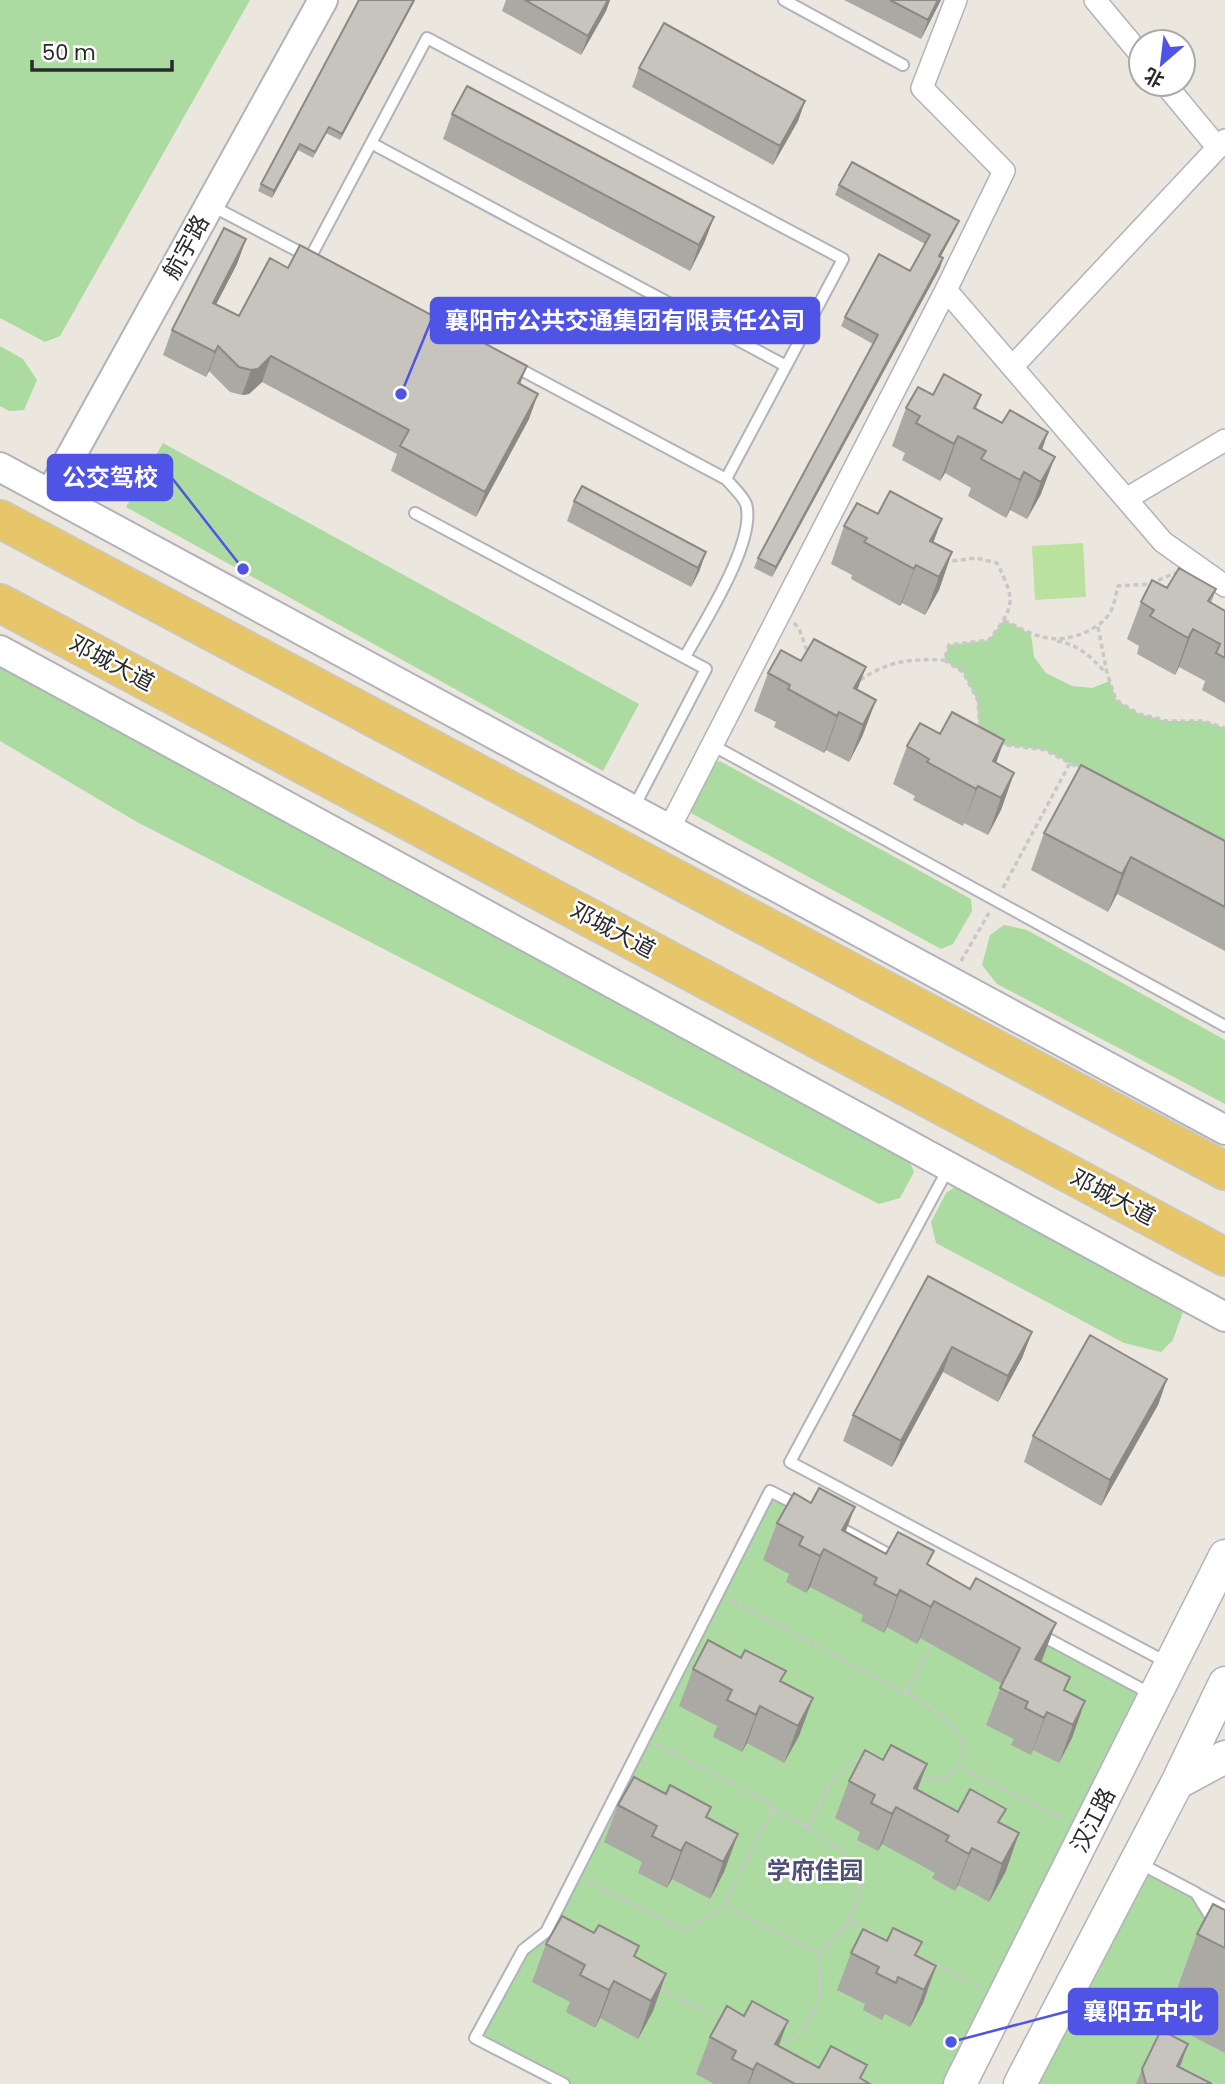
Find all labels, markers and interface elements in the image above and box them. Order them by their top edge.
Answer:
scale bar [32,28,172,72]
north arrow [1127,28,1197,98]
text: 50 m [42,38,96,67]
text: 北 [1140,61,1169,94]
street label: 航宇路 [155,209,217,285]
callout: 襄阳市公共交通集团有限责任公司 [431,298,819,343]
text: 襄阳市公共交通集团有限责任公司 [445,304,805,337]
callout: 公交驾校 [48,455,172,500]
text: 公交驾校 [62,461,158,494]
street label: 邓城大道 [64,627,160,699]
street label: 邓城大道 [565,894,661,966]
street label: 邓城大道 [1065,1161,1161,1233]
street label: 汉江路 [1063,1782,1123,1858]
district label: 学府佳园 [767,1854,863,1887]
callout: 襄阳五中北 [1069,1989,1217,2034]
text: 襄阳五中北 [1083,1995,1203,2028]

